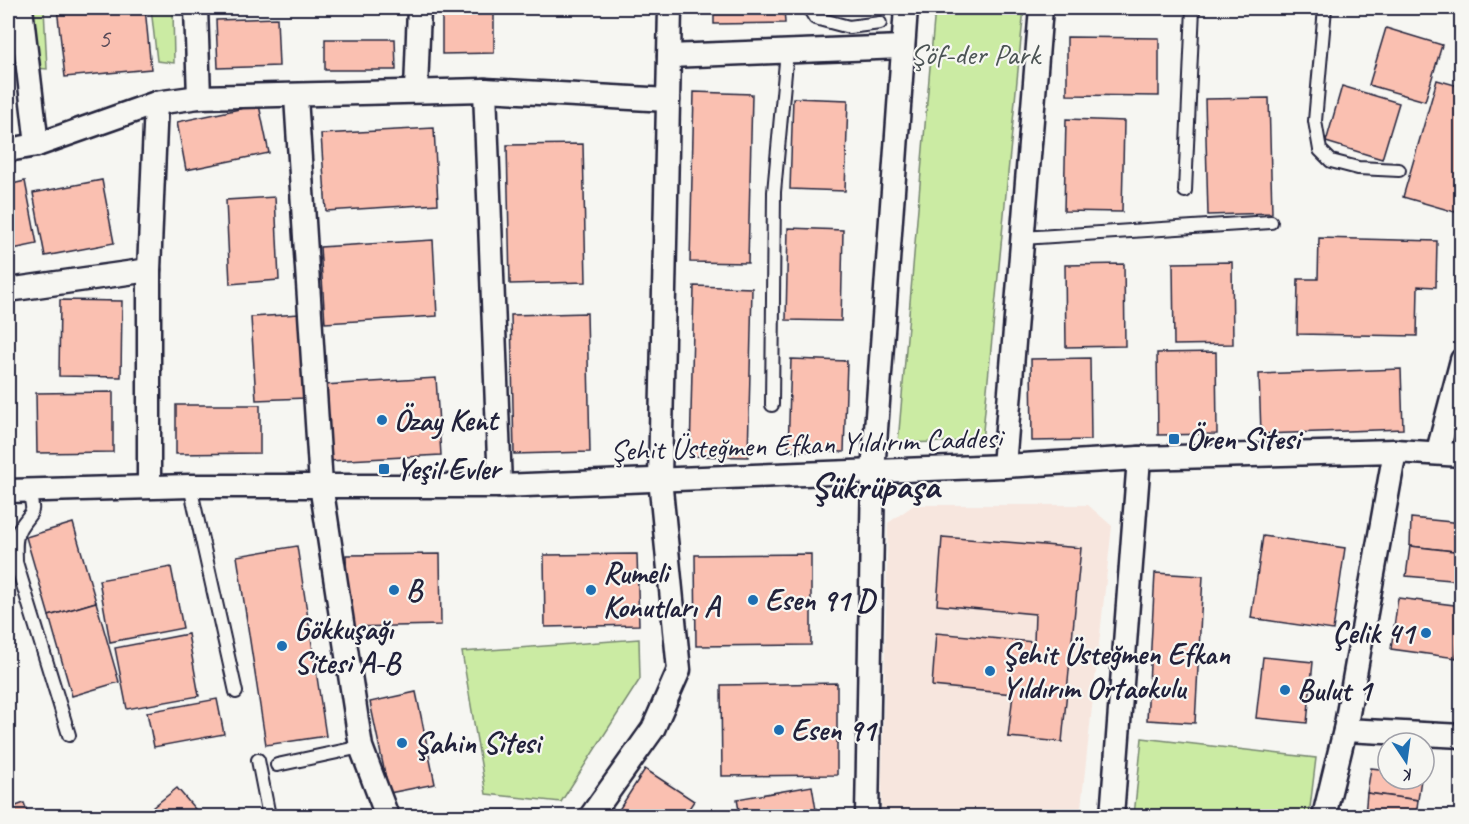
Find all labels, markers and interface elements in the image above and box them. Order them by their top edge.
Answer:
house number: 5 [98,21,112,55]
park label: Şöf-der Park [910,35,1042,73]
place label: Özay Kent [394,401,500,440]
marker: Özay Kent [375,413,389,427]
street label: Şehit Üsteğmen Efkan Yıldırım Caddesi [610,418,1006,470]
place label: Ören Sitesi [1186,420,1304,458]
marker: Ören Sitesi [1167,432,1181,446]
place label: Yeşil Evler [396,450,503,488]
marker: Yeşil Evler [377,462,391,476]
district label: Şükrüpaşa [811,463,942,509]
place label: Rumeli Konutları A [603,554,722,626]
place label: B [406,571,424,609]
place label: Esen 91 D [765,581,877,619]
marker: B [387,583,401,597]
marker: Rumeli Konutları A [584,583,598,597]
marker: Esen 91 D [746,593,760,607]
place label: Gökkuşağı Sitesi A-B [294,610,402,682]
place label: Çelik 41 [1333,614,1417,652]
marker: Çelik 41 [1419,626,1433,640]
place label: Şehit Üsteğmen Efkan Yıldırım Ortaokulu [1002,635,1231,707]
marker: Gökkuşağı Sitesi A-B [275,639,289,653]
marker: Şehit Üsteğmen Efkan Yıldırım Ortaokulu [983,664,997,678]
place label: Bulut 1 [1297,671,1375,709]
marker: Bulut 1 [1278,683,1292,697]
place label: Esen 91 [791,711,879,749]
marker: Esen 91 [772,723,786,737]
place label: Şahin Sitesi [414,724,544,762]
north arrow [1376,731,1436,791]
marker: Şahin Sitesi [395,736,409,750]
text: K [1399,764,1415,786]

